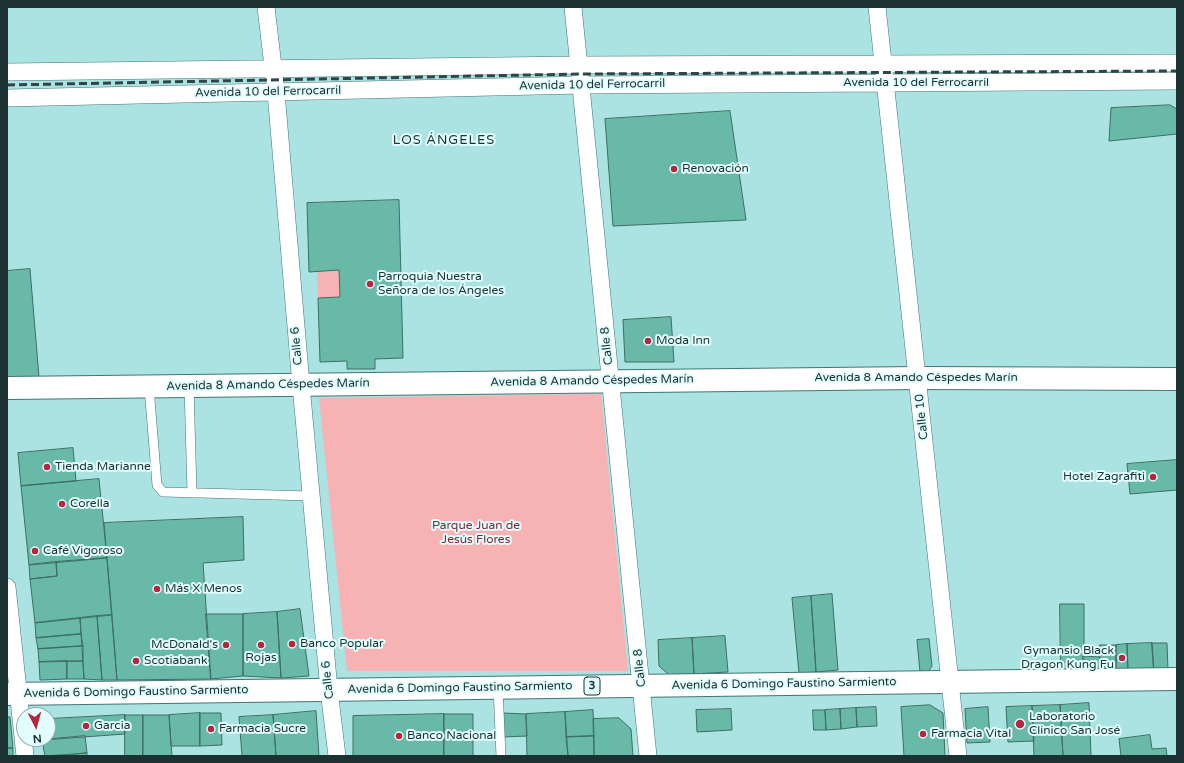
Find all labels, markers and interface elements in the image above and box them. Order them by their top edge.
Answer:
street label: Avenida 10 del Ferrocarril [843,76,989,90]
street label: Avenida 10 del Ferrocarril [519,77,665,93]
street label: Avenida 10 del Ferrocarril [195,84,341,100]
district label: LOS ÁNGELES [393,133,495,149]
place label: Renovación [682,162,749,176]
marker: Renovación [669,164,679,174]
place label: Parroquia Nuestra Señora de los Ángeles [378,270,504,298]
marker: Parroquia Nuestra Señora de los Ángeles [365,279,375,289]
street label: Calle 6 [288,326,306,366]
street label: Calle 8 [598,326,616,366]
place label: Moda Inn [656,334,710,348]
marker: Moda Inn [643,336,653,346]
street label: Avenida 8 Amando Céspedes Marín [814,371,1018,385]
street label: Avenida 8 Amando Céspedes Marín [490,372,694,390]
street label: Avenida 8 Amando Céspedes Marín [166,376,370,394]
street label: Calle 10 [912,393,932,441]
place label: Tienda Marianne [55,460,151,474]
marker: Tienda Marianne [42,462,52,472]
place label: Hotel Zagrafiti [1063,470,1145,484]
marker: Hotel Zagrafiti [1148,472,1158,482]
place label: Corella [70,497,109,511]
marker: Corella [57,499,67,509]
park label: Parque Juan de Jesús Flores [432,519,520,547]
place label: Café Vigoroso [43,544,123,558]
marker: Café Vigoroso [30,546,40,556]
place label: Más X Menos [165,582,242,596]
marker: Más X Menos [152,584,162,594]
place label: Banco Popular [300,637,384,651]
place label: McDonald's [151,638,218,652]
marker: Banco Popular [287,639,297,649]
marker: McDonald's [221,640,231,650]
marker: Rojas [256,640,266,650]
place label: Gymansio Black Dragon Kung Fu [1021,644,1114,672]
street label: Calle 8 [631,648,649,688]
place label: Rojas [245,651,277,665]
marker: Gymansio Black Dragon Kung Fu [1117,653,1127,663]
place label: Scotiabank [144,654,207,668]
marker: Scotiabank [131,656,141,666]
street label: Calle 6 [319,660,337,700]
street label: Avenida 6 Domingo Faustino Sarmiento [671,675,897,693]
road number: 3 [584,677,600,695]
street label: Avenida 6 Domingo Faustino Sarmiento [347,679,573,697]
street label: Avenida 6 Domingo Faustino Sarmiento [23,683,249,701]
north arrow [16,707,56,747]
place label: Laboratorio Clinico San José [1029,710,1120,738]
marker: Laboratorio Clinico San José [1014,718,1026,730]
place label: Garcia [94,719,130,733]
marker: Garcia [81,721,91,731]
place label: Farmacia Sucre [219,722,306,736]
marker: Farmacia Sucre [206,724,216,734]
place label: Farmacia Vital [931,727,1011,741]
place label: Banco Nacional [407,729,496,743]
marker: Farmacia Vital [918,729,928,739]
marker: Banco Nacional [394,731,404,741]
text: N [32,732,42,745]

